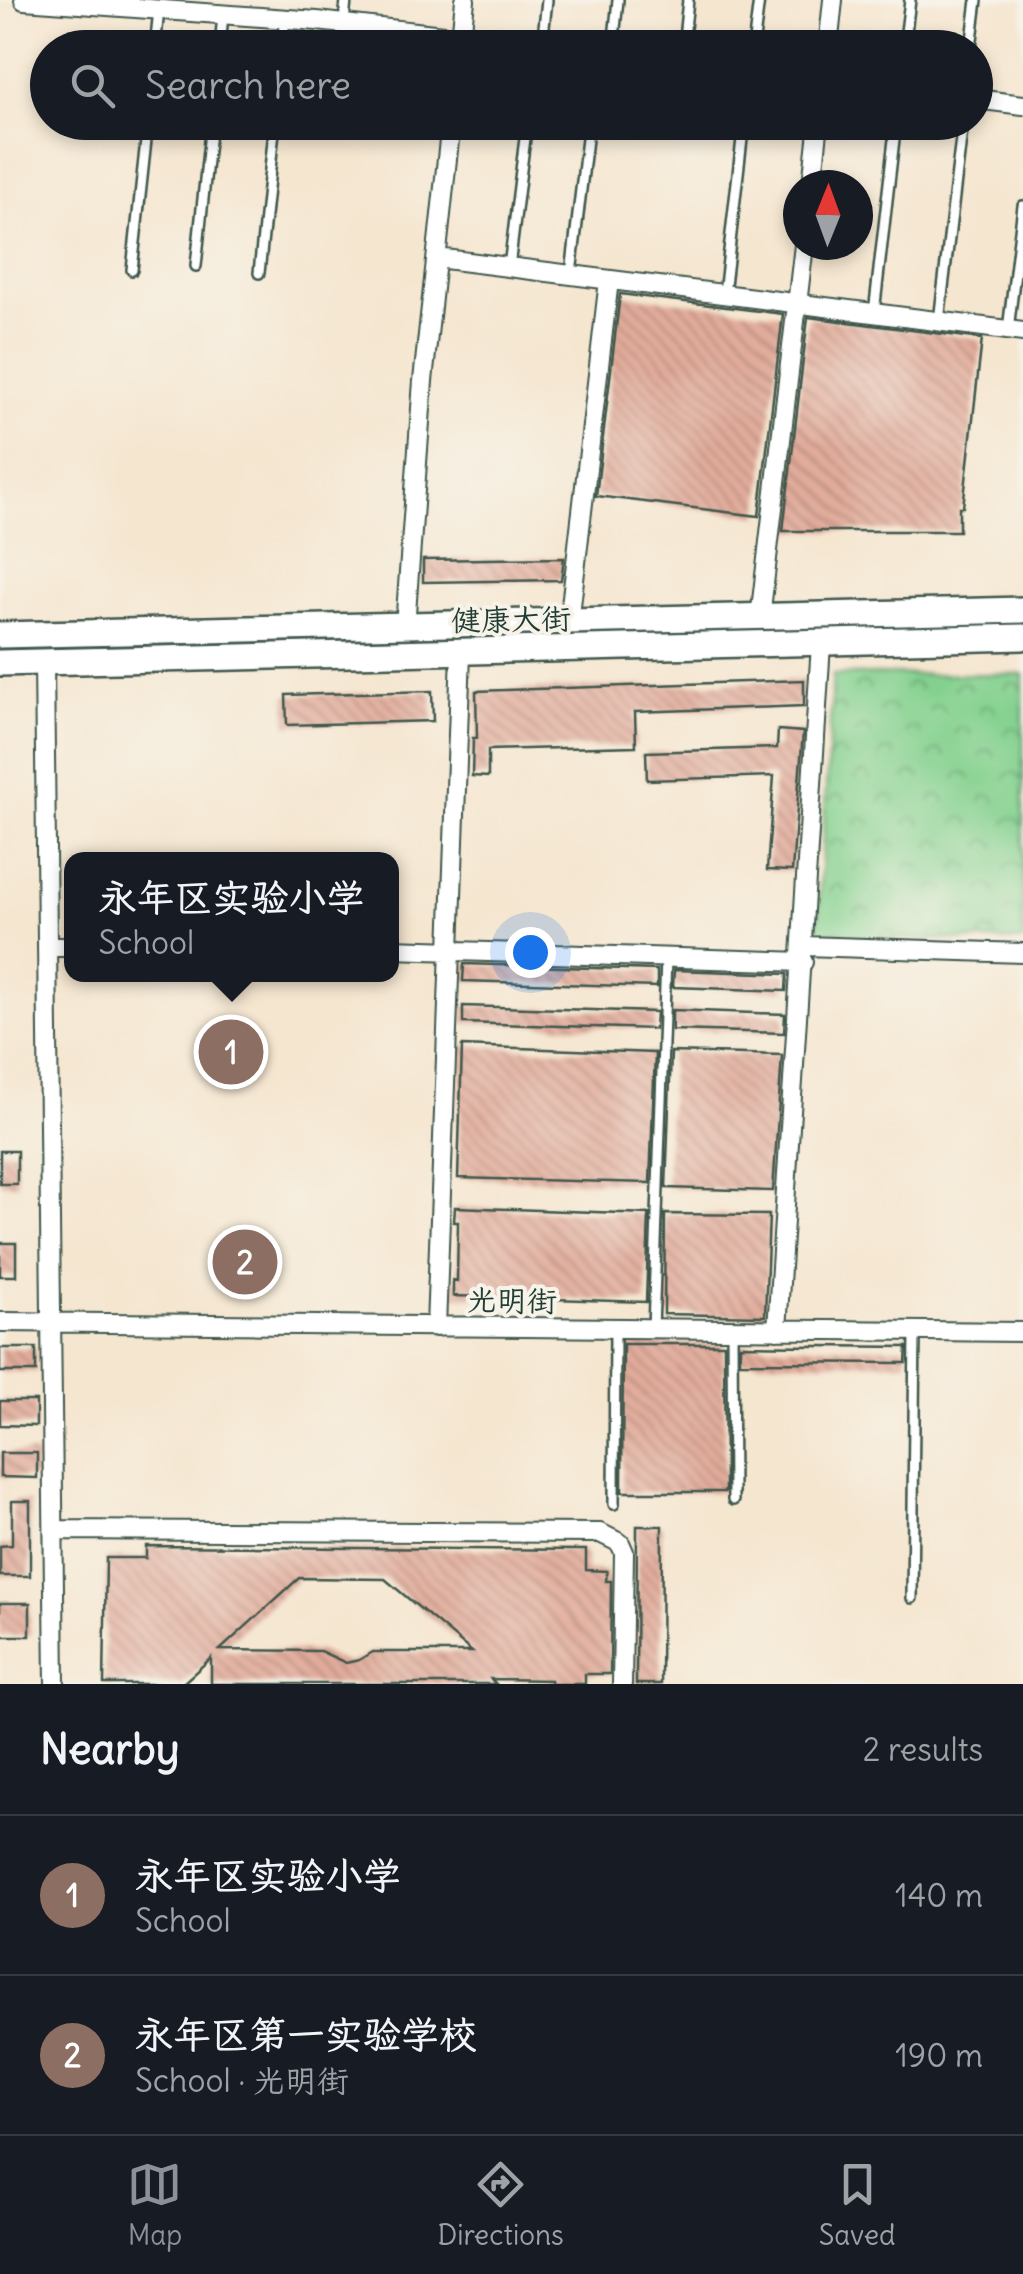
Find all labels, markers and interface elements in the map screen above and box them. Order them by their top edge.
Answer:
search box [30,30,993,140]
icon: search [65,58,120,113]
text: Search here [145,62,351,109]
north arrow [783,170,873,260]
street label: 健康大街 [451,599,571,639]
popup [64,852,399,982]
text: 永年区实验小学 [98,874,365,921]
text: School [98,922,194,963]
your location [505,927,556,978]
pin: 1 [198,1014,264,1090]
pin: 2 [212,1224,278,1300]
street label: 光明街 [467,1280,557,1320]
text: Nearby [40,1723,179,1775]
text: 2 results [863,1729,983,1770]
text: 永年区实验小学 [135,1852,401,1899]
text: 1 [66,1875,79,1916]
text: 140 m [895,1875,983,1916]
text: School [135,1900,231,1941]
text: 永年区第一实验学校 [135,2011,477,2058]
text: 2 [64,2035,81,2076]
text: 190 m [895,2035,983,2076]
text: School · 光明街 [135,2060,349,2101]
tab: Map [127,2157,182,2253]
tab: Directions [437,2157,564,2253]
tab: Saved [819,2157,896,2253]

